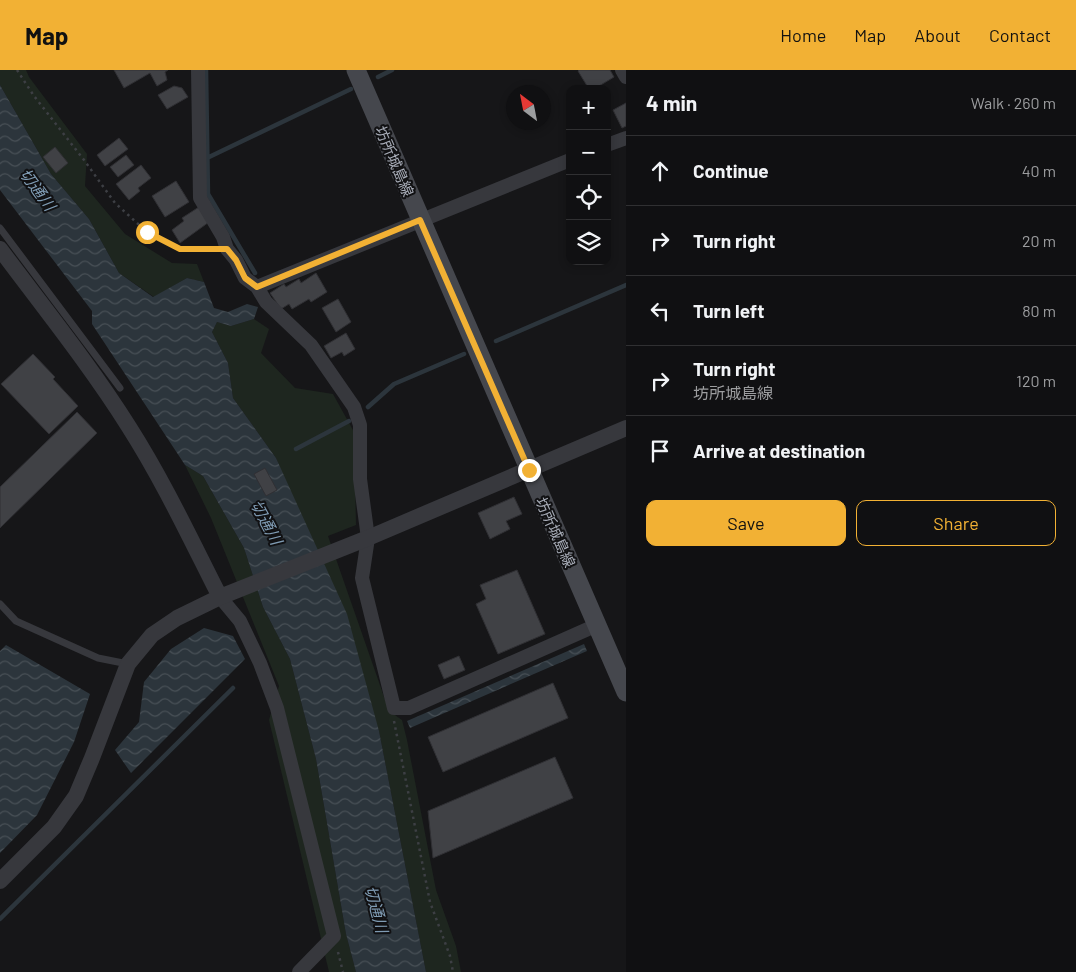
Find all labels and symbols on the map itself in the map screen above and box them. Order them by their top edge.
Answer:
north arrow [506,85,551,130]
street label: 坊所城島線 [372,123,418,199]
water label: 切通川 [16,164,61,216]
route start [136,221,159,244]
route end [518,459,541,482]
street label: 坊所城島線 [533,494,579,570]
water label: 切通川 [247,496,288,549]
water label: 切通川 [362,883,393,937]

